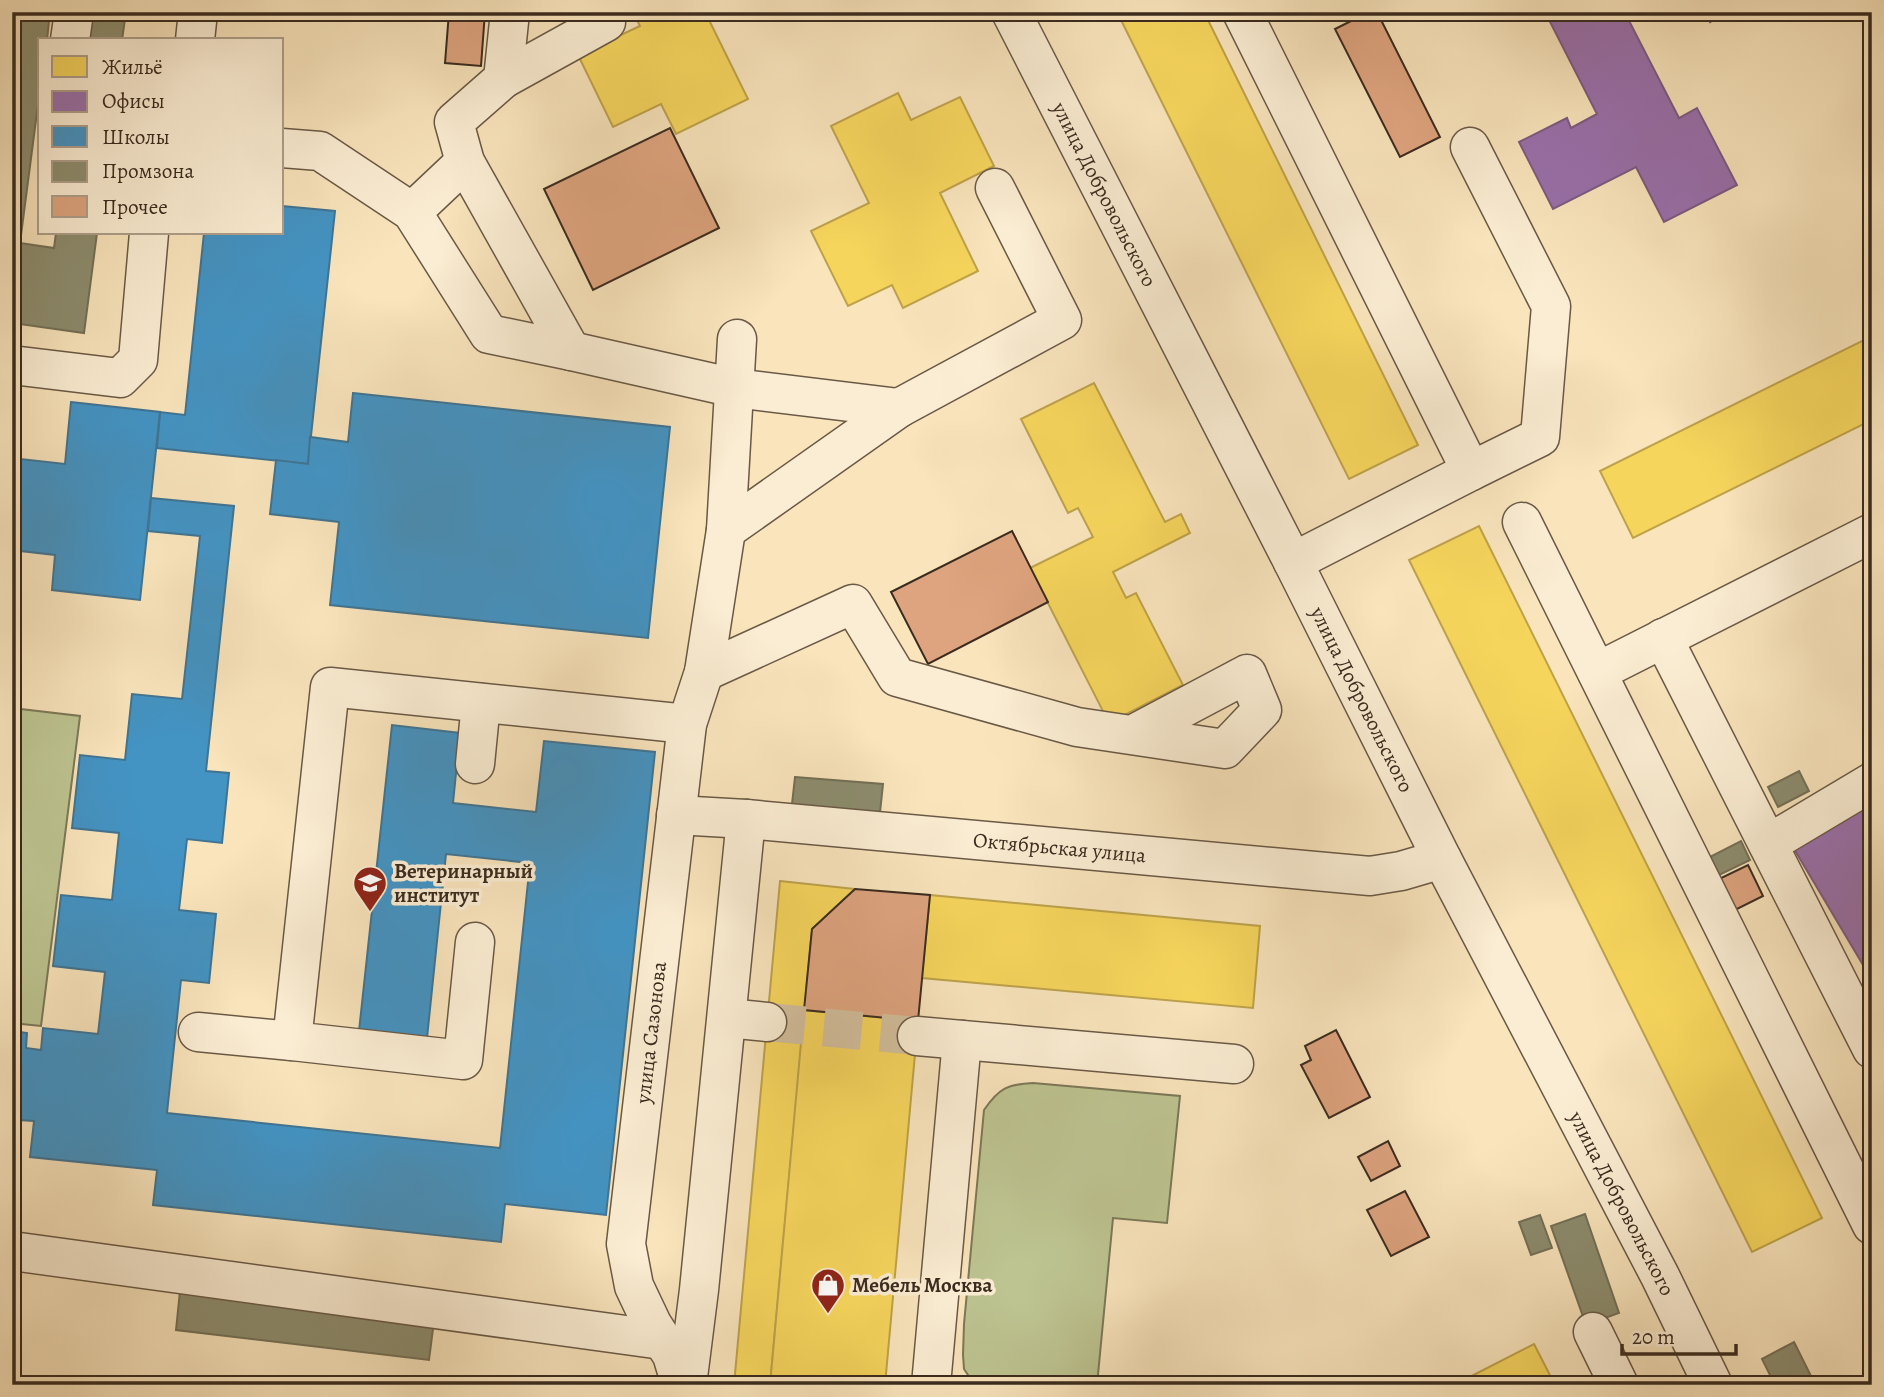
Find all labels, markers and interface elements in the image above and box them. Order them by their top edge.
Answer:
legend [38,38,284,234]
text: Жильё [102,53,163,81]
text: Офисы [102,87,165,115]
street label: улица Добровольского [1045,96,1164,292]
text: Школы [102,123,170,151]
text: Промзона [102,157,195,185]
text: Прочее [102,193,168,221]
street label: улица Добровольского [1303,601,1420,797]
street label: Октябрьская улица [972,826,1148,870]
place label: Ветеринарный институт [394,857,533,909]
school or university icon: Ветеринарный институт [351,864,389,913]
street label: улица Сазонова [628,960,673,1106]
street label: улица Добровольского [1562,1105,1681,1300]
shop icon: Мебель Москва [809,1266,847,1315]
place label: Мебель Москва [852,1271,992,1299]
scale bar [1622,1313,1735,1357]
text: 20 m [1632,1323,1675,1351]

